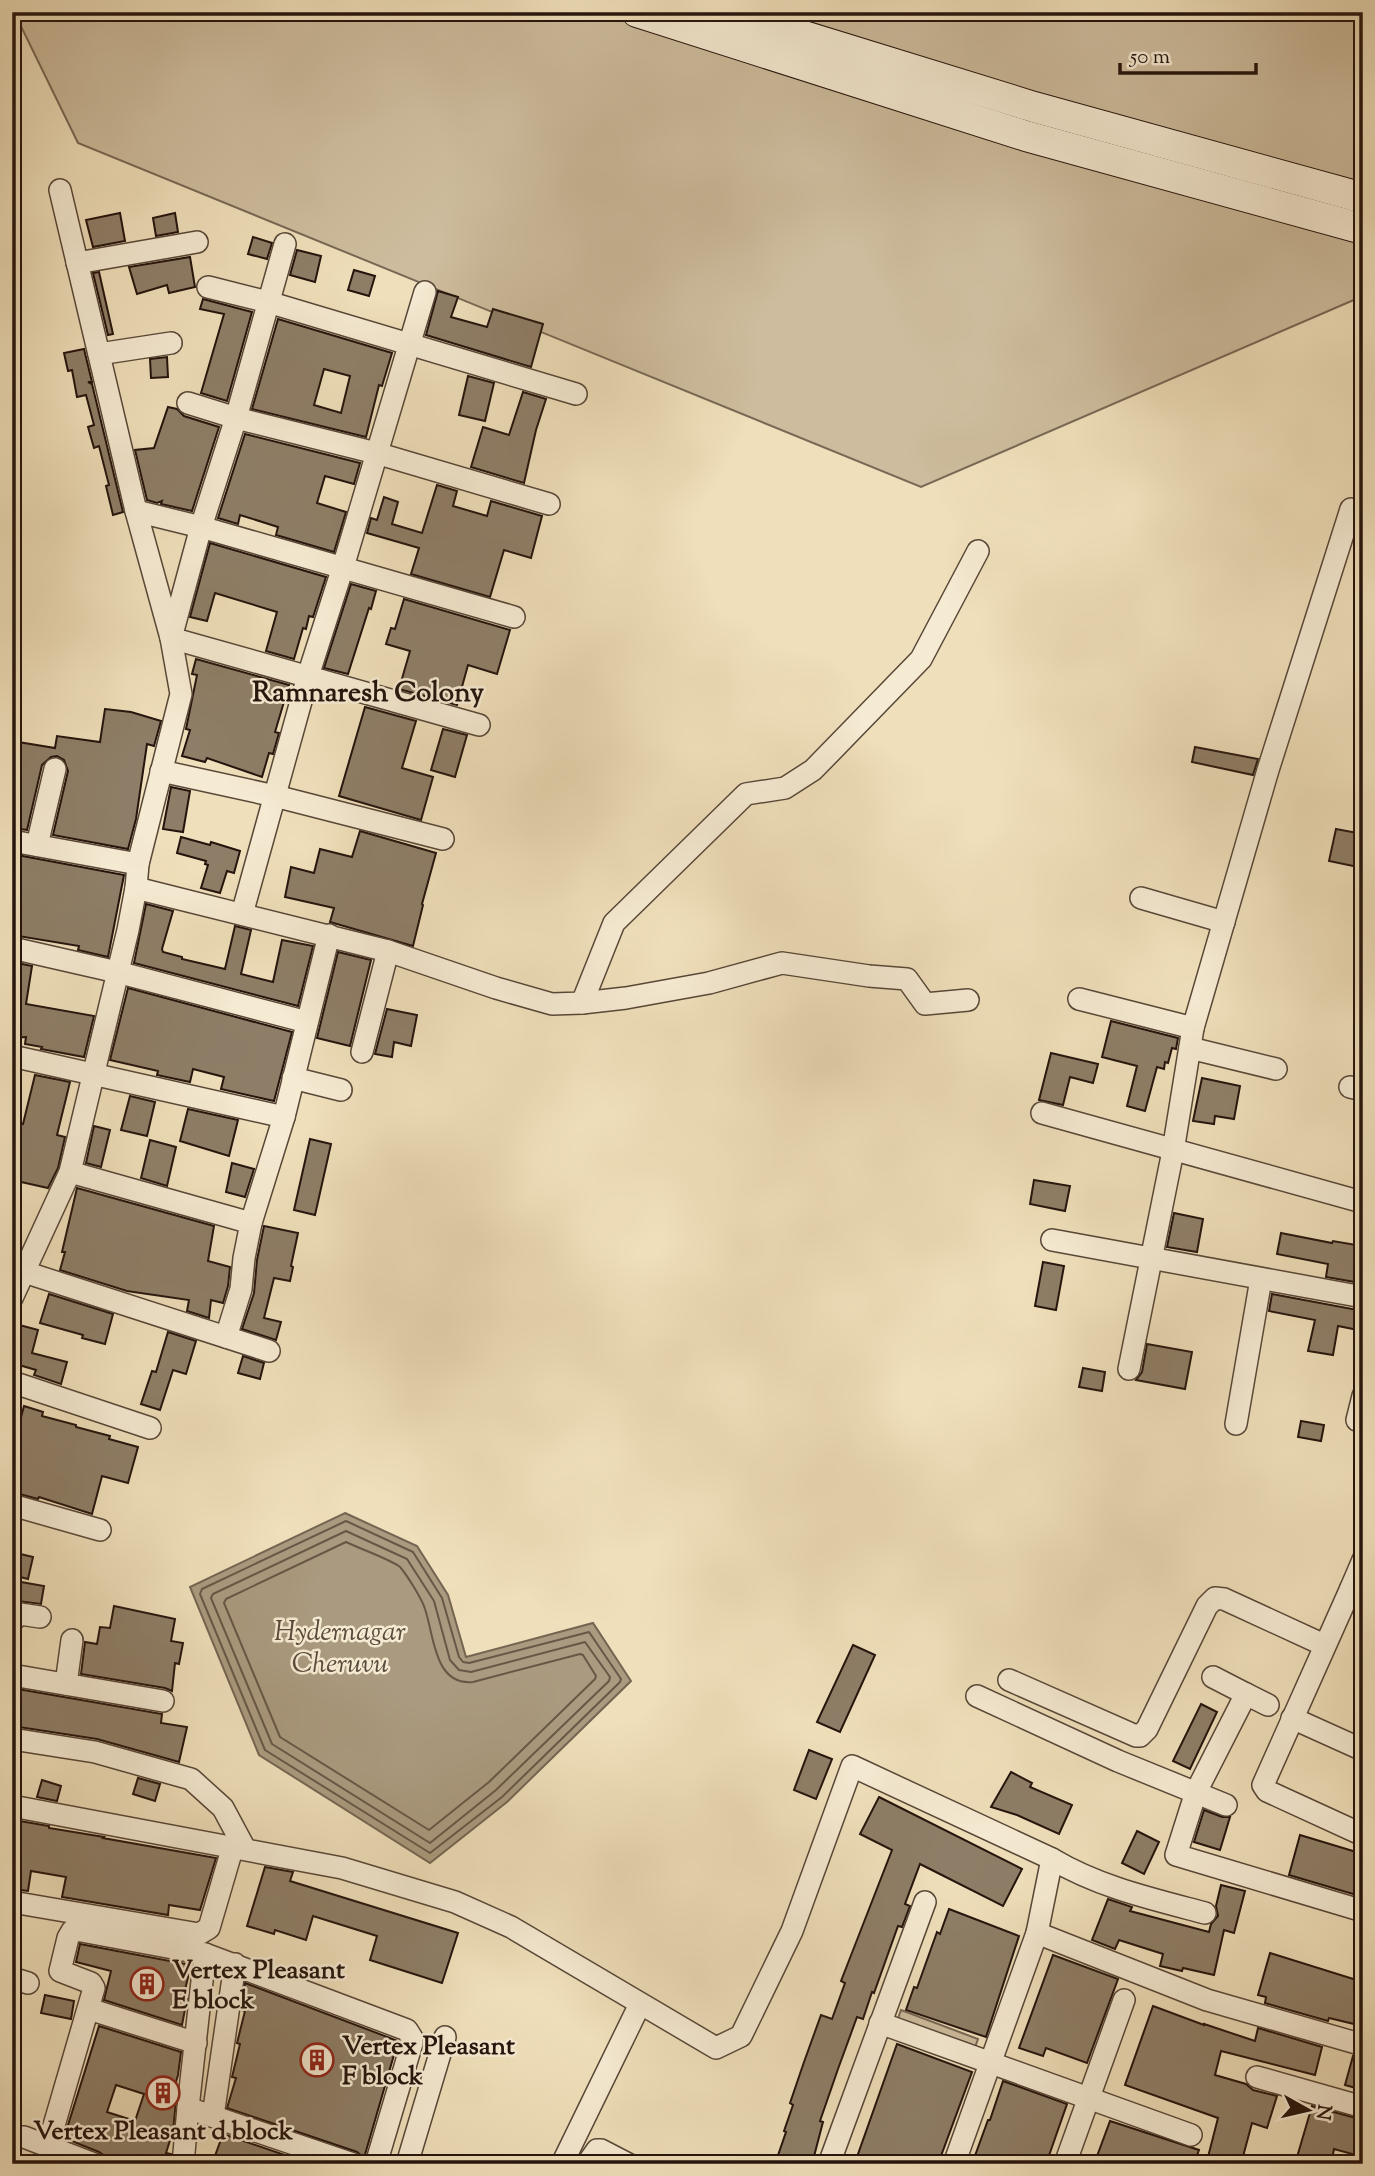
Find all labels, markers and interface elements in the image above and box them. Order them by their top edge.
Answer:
scale bar [1120,32,1256,76]
text: 50 m [1129,43,1170,73]
district label: Ramnaresh Colony [252,674,484,714]
water label: Hydernagar Cheruvu [274,1613,406,1685]
place label: Vertex Pleasant E block [172,1953,345,2020]
building icon: Vertex Pleasant E block [128,1965,166,2003]
place label: Vertex Pleasant F block [342,2029,515,2096]
building icon: Vertex Pleasant F block [298,2041,336,2079]
building icon: Vertex Pleasant d block [144,2074,182,2112]
north arrow [1274,2074,1344,2144]
text: N [1308,2103,1337,2121]
place label: Vertex Pleasant d block [33,2114,294,2151]

